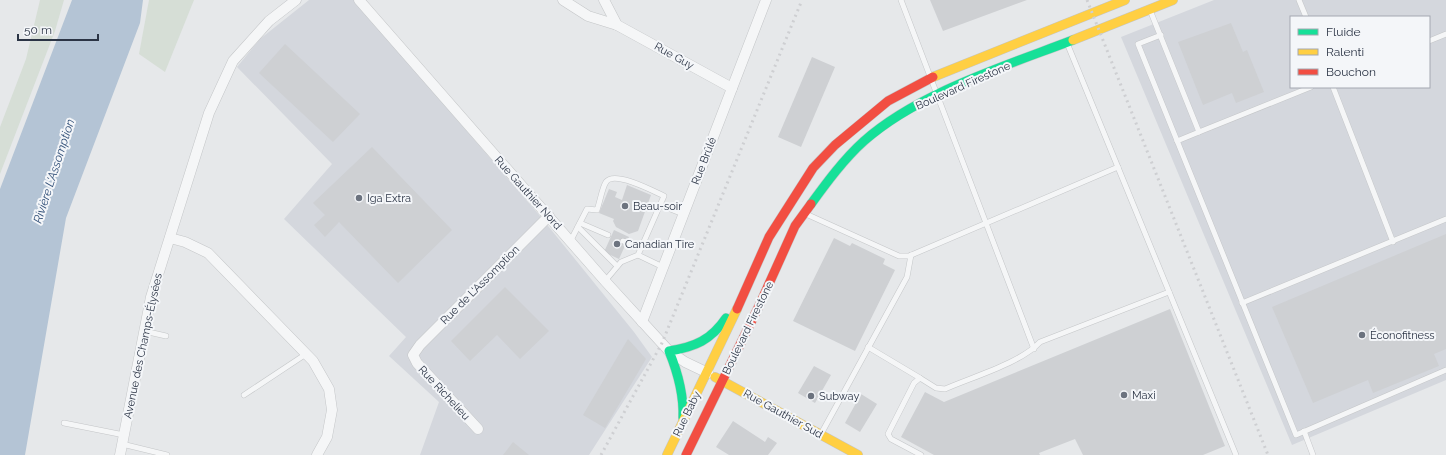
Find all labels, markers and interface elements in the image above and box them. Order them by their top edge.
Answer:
scale bar [18,16,98,42]
legend [1290,16,1430,88]
text: 50 m [24,23,52,37]
text: Fluide [1326,25,1361,39]
street label: Rue Guy [652,40,696,72]
text: Ralenti [1326,45,1364,59]
street label: Boulevard Firestone [914,59,1013,113]
text: Bouchon [1326,65,1376,79]
water label: Rivière L'Assomption [31,117,78,225]
street label: Rue Brûlé [689,135,719,187]
street label: Rue Gauthier Nord [492,154,564,232]
place label: Iga Extra [367,192,411,205]
marker: Iga Extra [354,193,364,203]
place label: Beau-soir [633,200,682,213]
marker: Beau-soir [620,201,630,211]
place label: Canadian Tire [625,238,695,251]
marker: Canadian Tire [612,239,622,249]
street label: Rue de L'Assomption [438,243,522,327]
street label: Avenue des Champs-Élysées [120,272,165,420]
street label: Boulevard Firestone [720,279,776,377]
place label: Éconofitness [1370,328,1435,342]
marker: Éconofitness [1357,330,1367,340]
street label: Rue Richelieu [415,363,473,423]
street label: Rue Gauthier Sud [741,387,825,441]
street label: Rue Baby [670,389,704,439]
place label: Maxi [1132,389,1156,402]
place label: Subway [819,390,859,403]
marker: Maxi [1119,390,1129,400]
marker: Subway [806,391,816,401]

